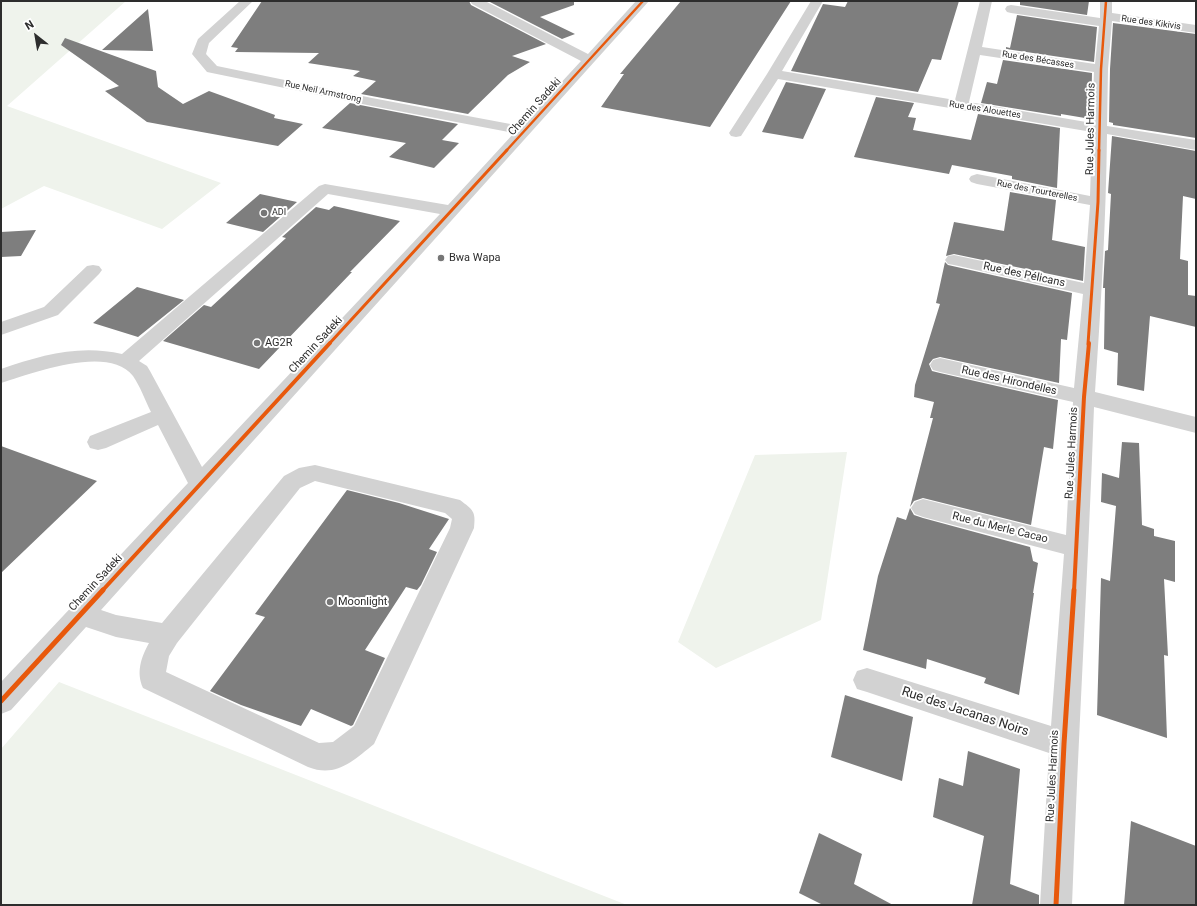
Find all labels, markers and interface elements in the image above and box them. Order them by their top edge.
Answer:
street label: Rue des Kikivis [1121,13,1181,33]
north arrow [16,16,56,56]
text: N [23,18,36,33]
street label: Rue des Bécasses [1001,49,1075,71]
street label: Chemin Sadeki [506,75,564,139]
street label: Rue Neil Armstrong [284,79,362,105]
street label: Rue Jules Harmois [1084,83,1098,175]
street label: Rue des Alouettes [948,99,1022,121]
street label: Rue des Tourterelles [996,178,1078,204]
marker: ADI [259,208,269,218]
place label: ADI [272,208,286,218]
place label: Bwa Wapa [449,251,501,265]
marker: Bwa Wapa [436,253,446,263]
street label: Rue des Pélicans [982,260,1066,290]
street label: Chemin Sadeki [286,314,346,376]
place label: AG2R [265,336,293,350]
marker: AG2R [252,338,262,348]
street label: Rue des Hirondelles [960,364,1058,398]
street label: Rue Jules Harmois [1063,407,1081,499]
street label: Rue du Merle Cacao [951,510,1049,546]
street label: Chemin Sadeki [66,552,126,614]
place label: Moonlight [338,595,387,609]
marker: Moonlight [325,597,335,607]
street label: Rue des Jacanas Noirs [899,684,1031,740]
street label: Rue Jules Harmois [1044,730,1062,822]

